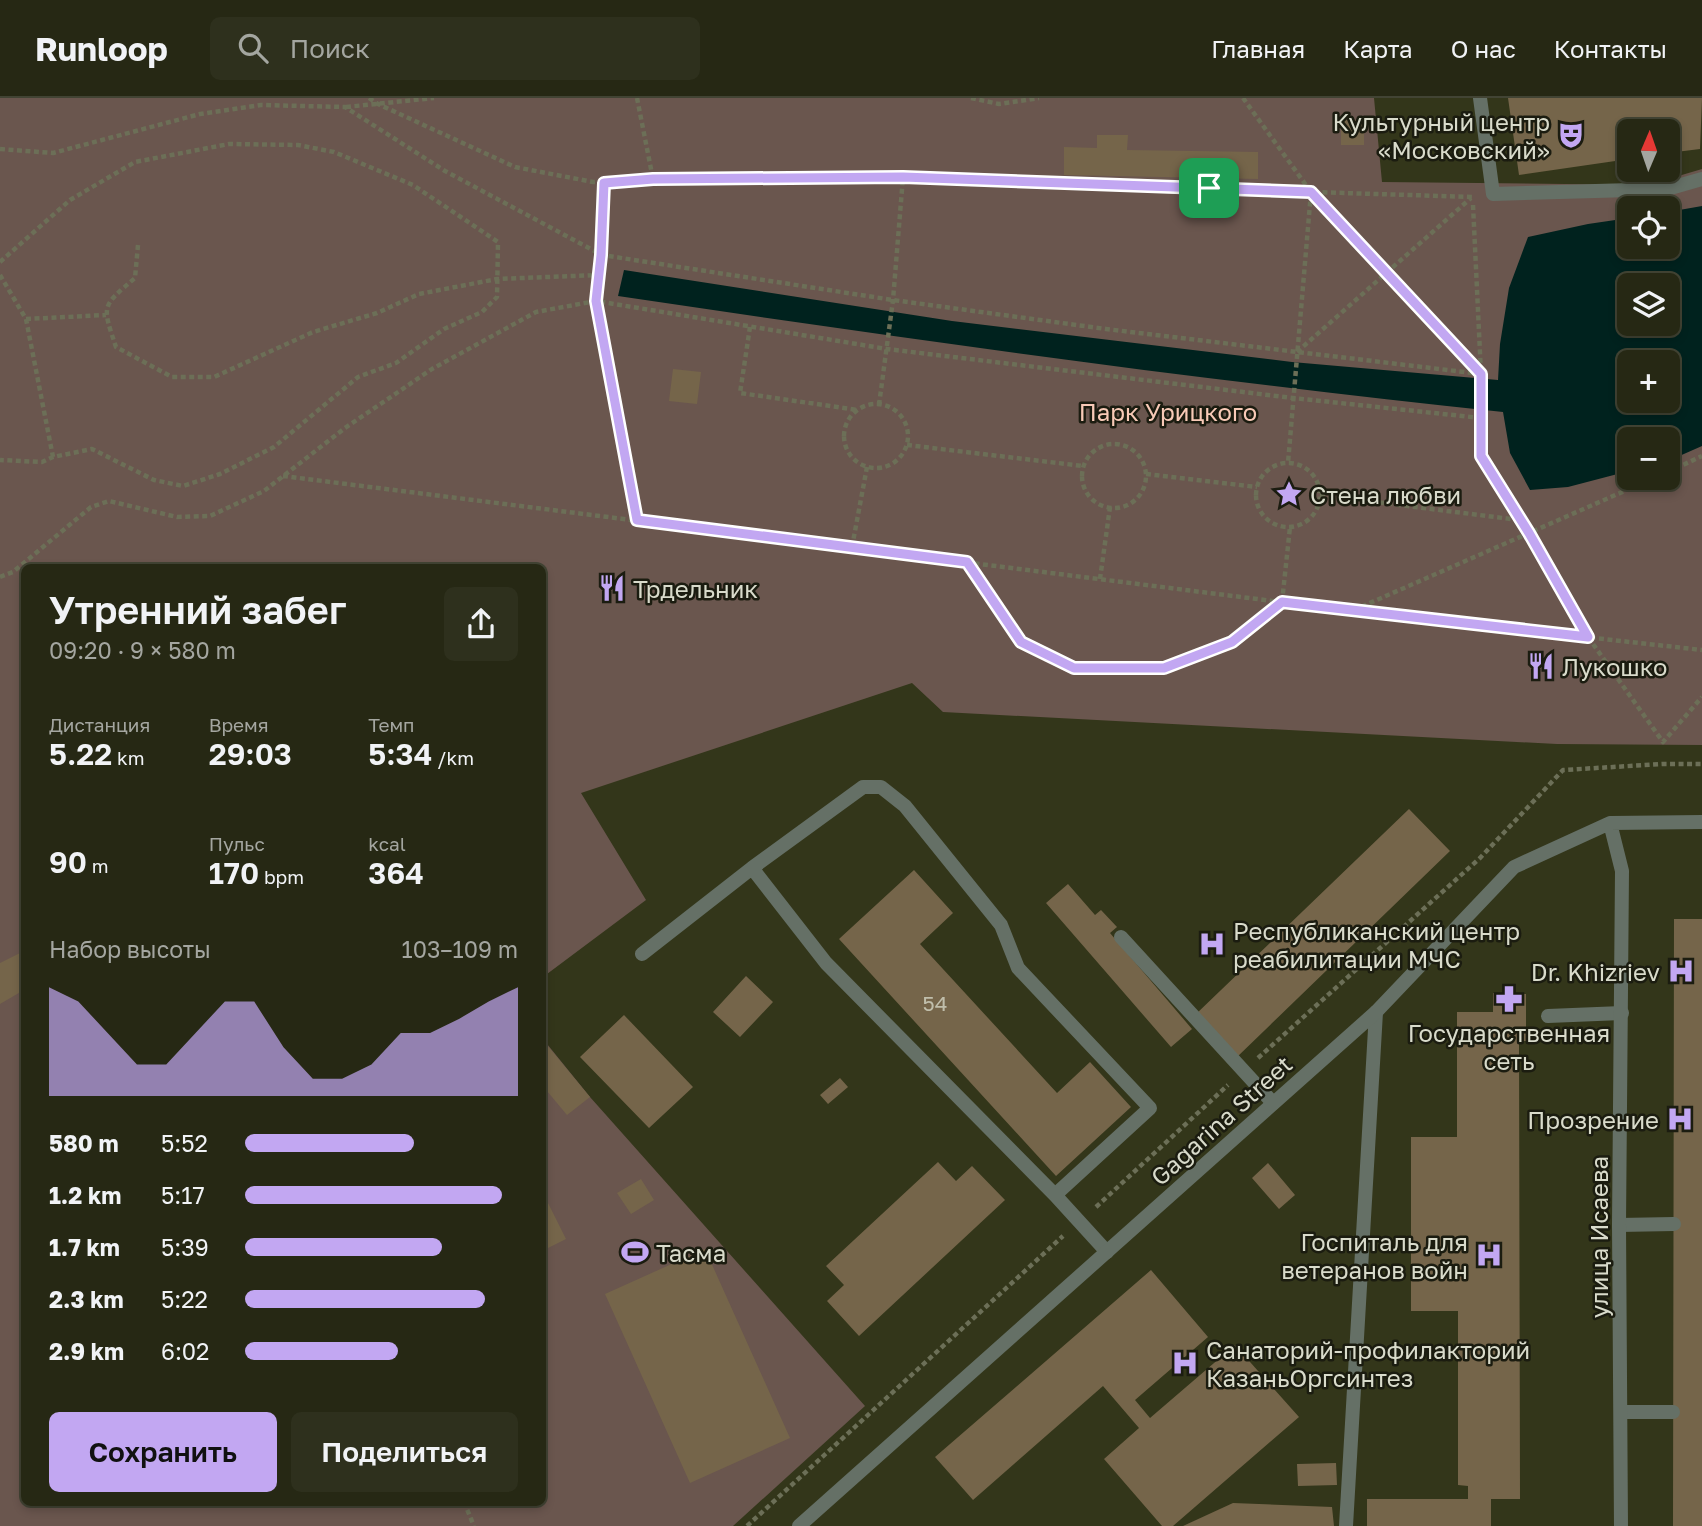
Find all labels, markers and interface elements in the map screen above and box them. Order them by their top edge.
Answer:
search box [210,17,700,80]
text: Runloop [35,29,168,68]
icon: search [234,29,272,67]
text: Поиск [290,33,370,64]
text: Главная [1211,34,1305,63]
text: Карта [1343,34,1413,63]
text: О нас [1451,34,1516,63]
text: Контакты [1554,34,1667,63]
place label: Культурный центр «Московский» [1333,107,1550,164]
north arrow [1617,119,1680,182]
map controls [1617,119,1680,490]
theatre icon: Культурный центр «Московский» [1556,120,1586,150]
pin [1179,158,1239,218]
icon: arrive [1190,169,1228,207]
button: locate [1617,196,1680,259]
button: layers [1617,273,1680,336]
button: + [1617,350,1680,413]
park label: Парк Урицкого [1079,397,1257,426]
button: − [1617,427,1680,490]
place icon: Стена любви [1274,479,1304,509]
place label: Стена любви [1310,480,1461,509]
restaurant icon: Трдельник [597,573,627,603]
place label: Трдельник [633,574,758,603]
text: Утренний забег [49,587,347,632]
button: share [444,587,518,661]
text: 09:20 · 9 × 580 m [49,636,236,664]
restaurant icon: Лукошко [1526,651,1556,681]
place label: Лукошко [1562,652,1667,681]
text: Дистанция [49,713,150,736]
text: Время [209,713,269,736]
text: Темп [368,713,415,736]
text: 5.22 [49,736,112,772]
text: 29:03 [209,736,292,772]
text: 5:34 [368,736,433,772]
text: km [112,746,145,769]
text: /km [433,746,474,769]
text: Пульс [209,832,265,855]
text: kcal [368,832,406,855]
text: 90 [49,844,87,880]
text: m [87,854,108,877]
text: 170 [209,855,259,891]
text: 364 [368,855,424,891]
text: bpm [259,865,304,888]
place label: Республиканский центр реабилитации МЧС [1233,916,1520,973]
hospital icon: Республиканский центр реабилитации МЧС [1197,929,1227,959]
text: Набор высоты [49,935,211,963]
text: 103–109 m [402,935,518,963]
hospital icon: Dr. Khizriev [1666,956,1696,986]
place label: Dr. Khizriev [1531,957,1660,986]
pharmacy icon: Государственная сеть [1494,984,1524,1014]
house number: 54 [923,990,948,1016]
place label: Государственная сеть [1408,1018,1610,1075]
street label: Gagarina Street [1144,1049,1298,1191]
hospital icon: Прозрение [1665,1104,1695,1134]
place label: Прозрение [1527,1105,1659,1134]
text: 580 m [49,1129,119,1157]
text: 5:52 [161,1129,208,1157]
street label: улица Исаева [1584,1156,1613,1318]
text: 1.2 km [49,1181,121,1209]
text: 5:17 [161,1181,205,1209]
place label: Госпиталь для ветеранов войн [1281,1227,1468,1284]
text: 1.7 km [49,1233,120,1261]
text: 5:39 [161,1233,209,1261]
sports icon: Тасма [620,1237,650,1267]
place label: Тасма [656,1238,726,1267]
hospital icon: Госпиталь для ветеранов войн [1474,1240,1504,1270]
text: 2.3 km [49,1285,124,1313]
text: 5:22 [161,1285,208,1313]
place label: Санаторий-профилакторий КазаньОргсинтез [1206,1335,1530,1392]
text: 2.9 km [49,1337,124,1365]
text: 6:02 [161,1337,209,1365]
hospital icon: Санаторий-профилакторий КазаньОргсинтез [1170,1348,1200,1378]
button: Сохранить [49,1412,277,1492]
button: Поделиться [291,1412,518,1492]

